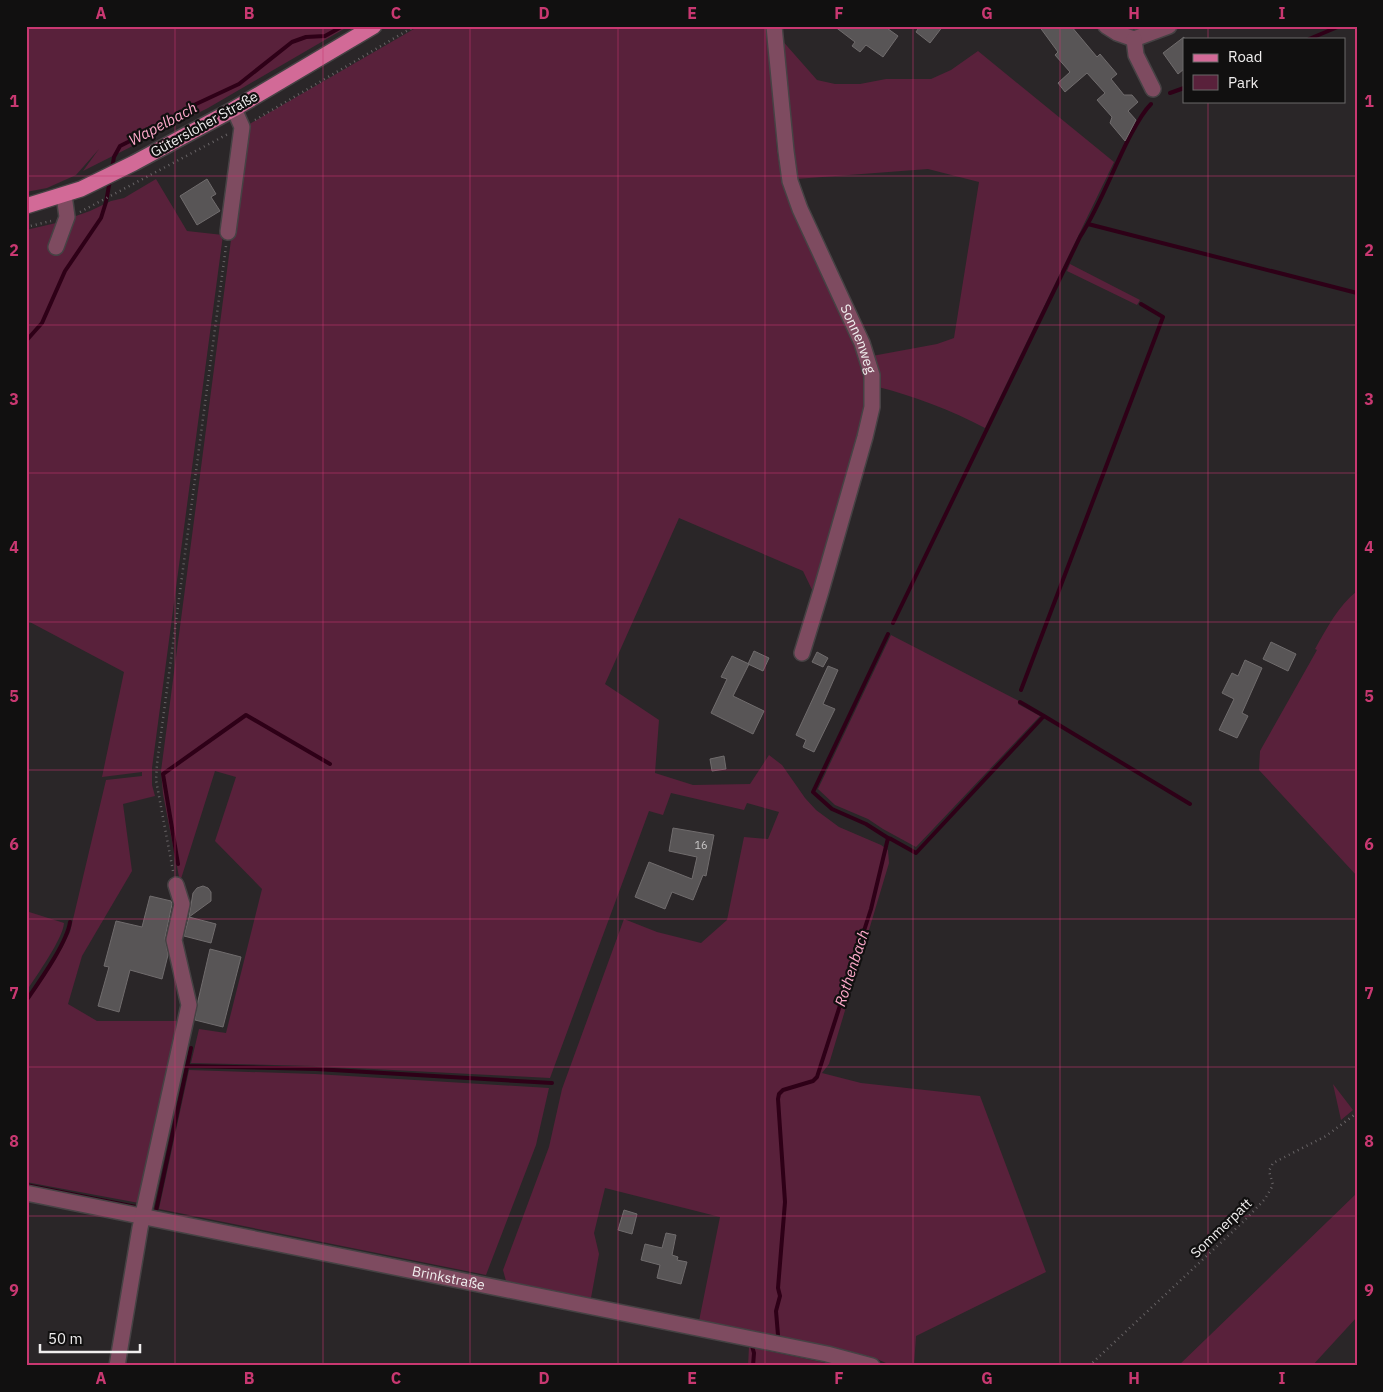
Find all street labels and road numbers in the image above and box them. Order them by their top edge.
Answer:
street label: Gütersloher Straße [147,87,261,161]
street label: Sonnenweg [836,301,880,376]
street label: Sommerpatt [1186,1194,1256,1262]
street label: Brinkstraße [411,1262,487,1294]

